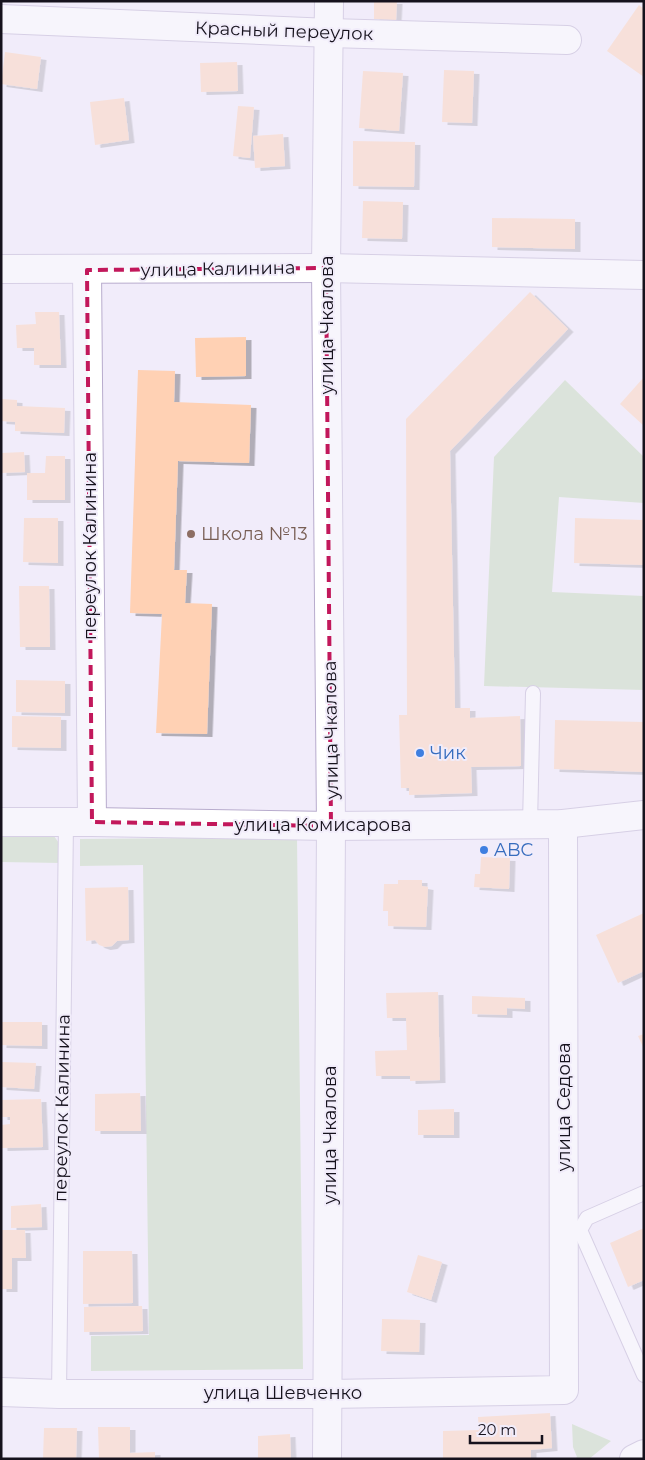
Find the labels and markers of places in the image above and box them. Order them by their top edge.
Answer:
place label: Школа №13 [201,523,308,545]
marker: Школа №13 [185,528,197,540]
place label: Чик [430,742,466,764]
marker: Чик [414,747,426,759]
place label: ABC [494,839,533,861]
marker: ABC [478,844,490,856]

